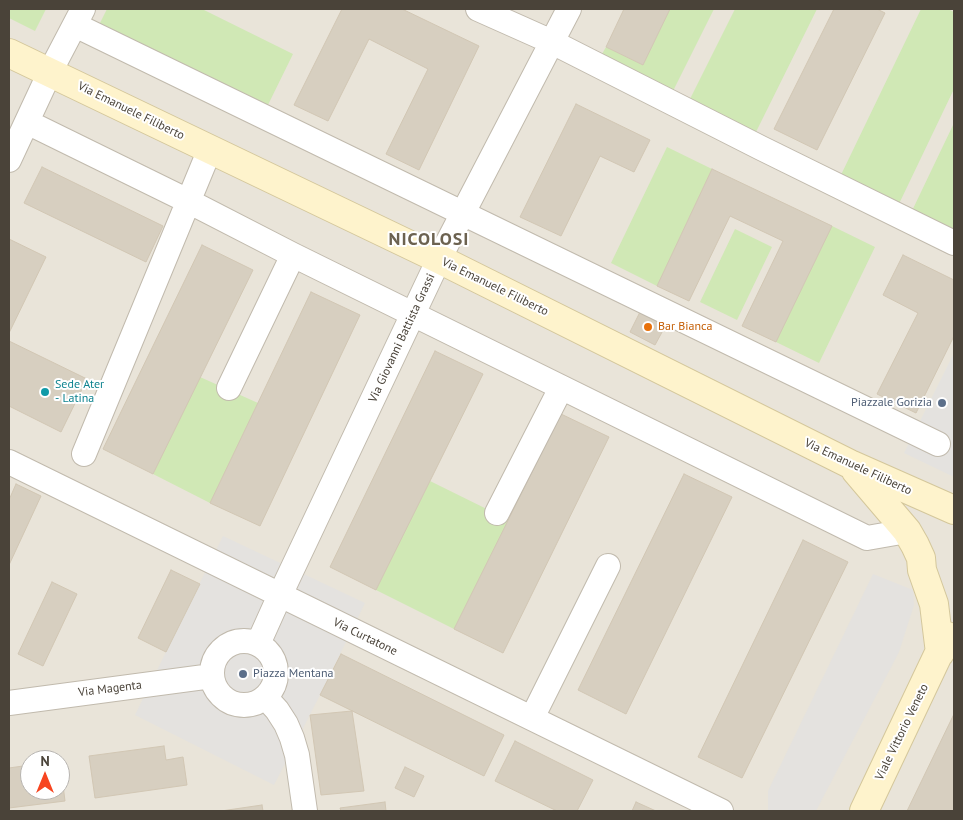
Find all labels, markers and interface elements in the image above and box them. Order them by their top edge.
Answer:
street label: Via Emanuele Filiberto [75,79,187,143]
district label: NICOLOSI [388,229,470,251]
street label: Via Emanuele Filiberto [439,255,551,319]
street label: Via Giovanni Battista Grassi [366,271,438,405]
place label: Bar Bianca [658,320,712,334]
marker: Bar Bianca [642,321,654,333]
place label: Sede Ater - Latina [55,378,104,406]
marker: Sede Ater - Latina [39,386,51,398]
place label: Piazzale Gorizia [851,396,932,410]
marker: Piazzale Gorizia [936,397,948,409]
street label: Via Emanuele Filiberto [802,436,914,498]
street label: Via Curtatone [330,615,400,659]
place label: Piazza Mentana [253,667,333,681]
marker: Piazza Mentana [237,668,249,680]
street label: Via Magenta [77,678,143,700]
street label: Viale Vittorio Veneto [872,681,932,783]
north arrow [20,750,70,800]
text: N [40,752,50,770]

